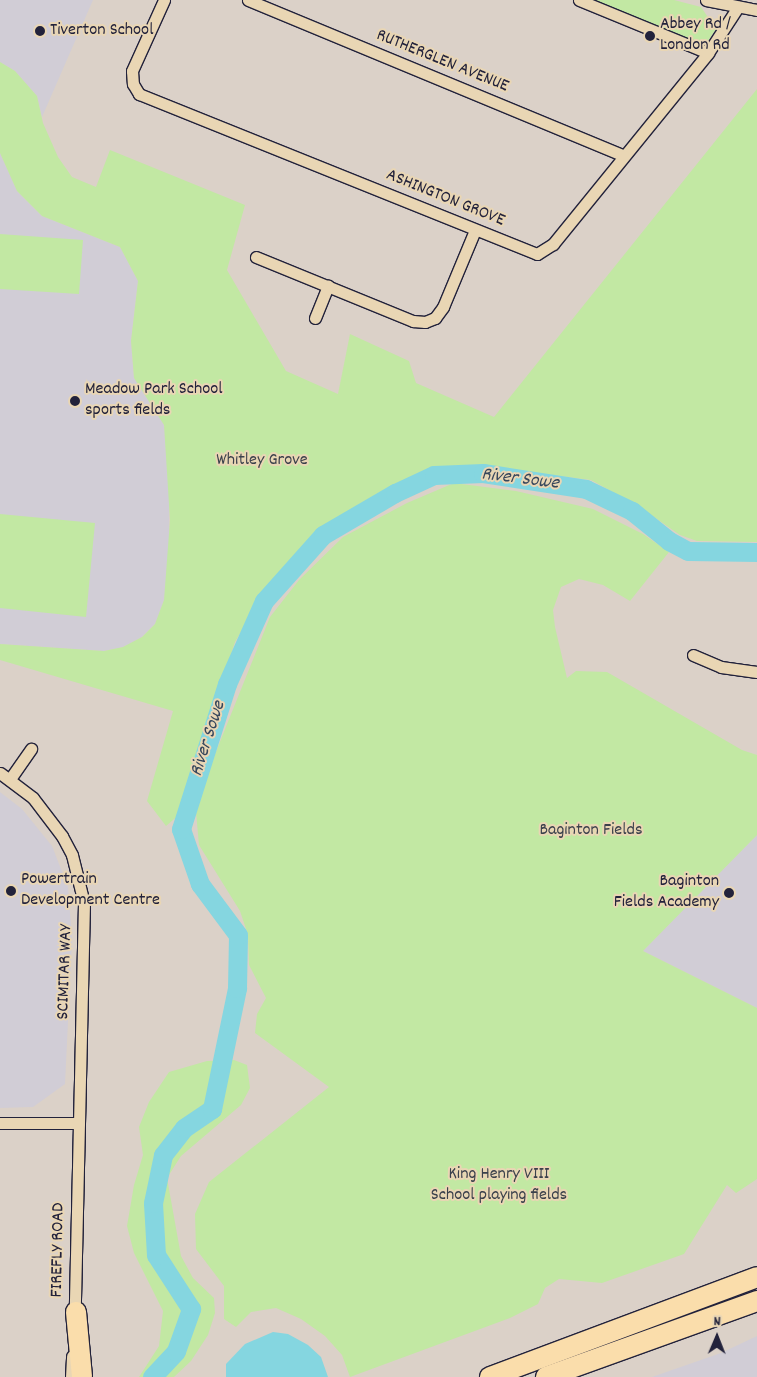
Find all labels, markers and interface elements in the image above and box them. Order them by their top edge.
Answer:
place label: Abbey Rd / London Rd [660,15,731,58]
place label: Tiverton School [50,20,153,42]
marker: Tiverton School [34,25,46,37]
street label: RUTHERGLEN AVENUE [373,26,511,98]
marker: Abbey Rd / London Rd [644,30,656,42]
street label: ASHINGTON GROVE [382,165,508,233]
place label: Meadow Park School sports fields [85,380,223,422]
marker: Meadow Park School sports fields [69,395,81,407]
park label: Whitley Grove [216,450,308,472]
water label: River Sowe [480,464,560,496]
water label: River Sowe [186,698,232,780]
park label: Baginton Fields [539,820,643,842]
place label: Powertrain Development Centre [21,870,160,912]
place label: Baginton Fields Academy [614,872,719,914]
marker: Powertrain Development Centre [5,885,17,897]
marker: Baginton Fields Academy [723,887,735,899]
street label: SCIMITAR WAY [54,924,78,1020]
park label: King Henry VIII School playing fields [431,1165,567,1208]
street label: FIREFLY ROAD [47,1202,71,1298]
north arrow [692,1312,742,1362]
text: N [714,1312,721,1332]

